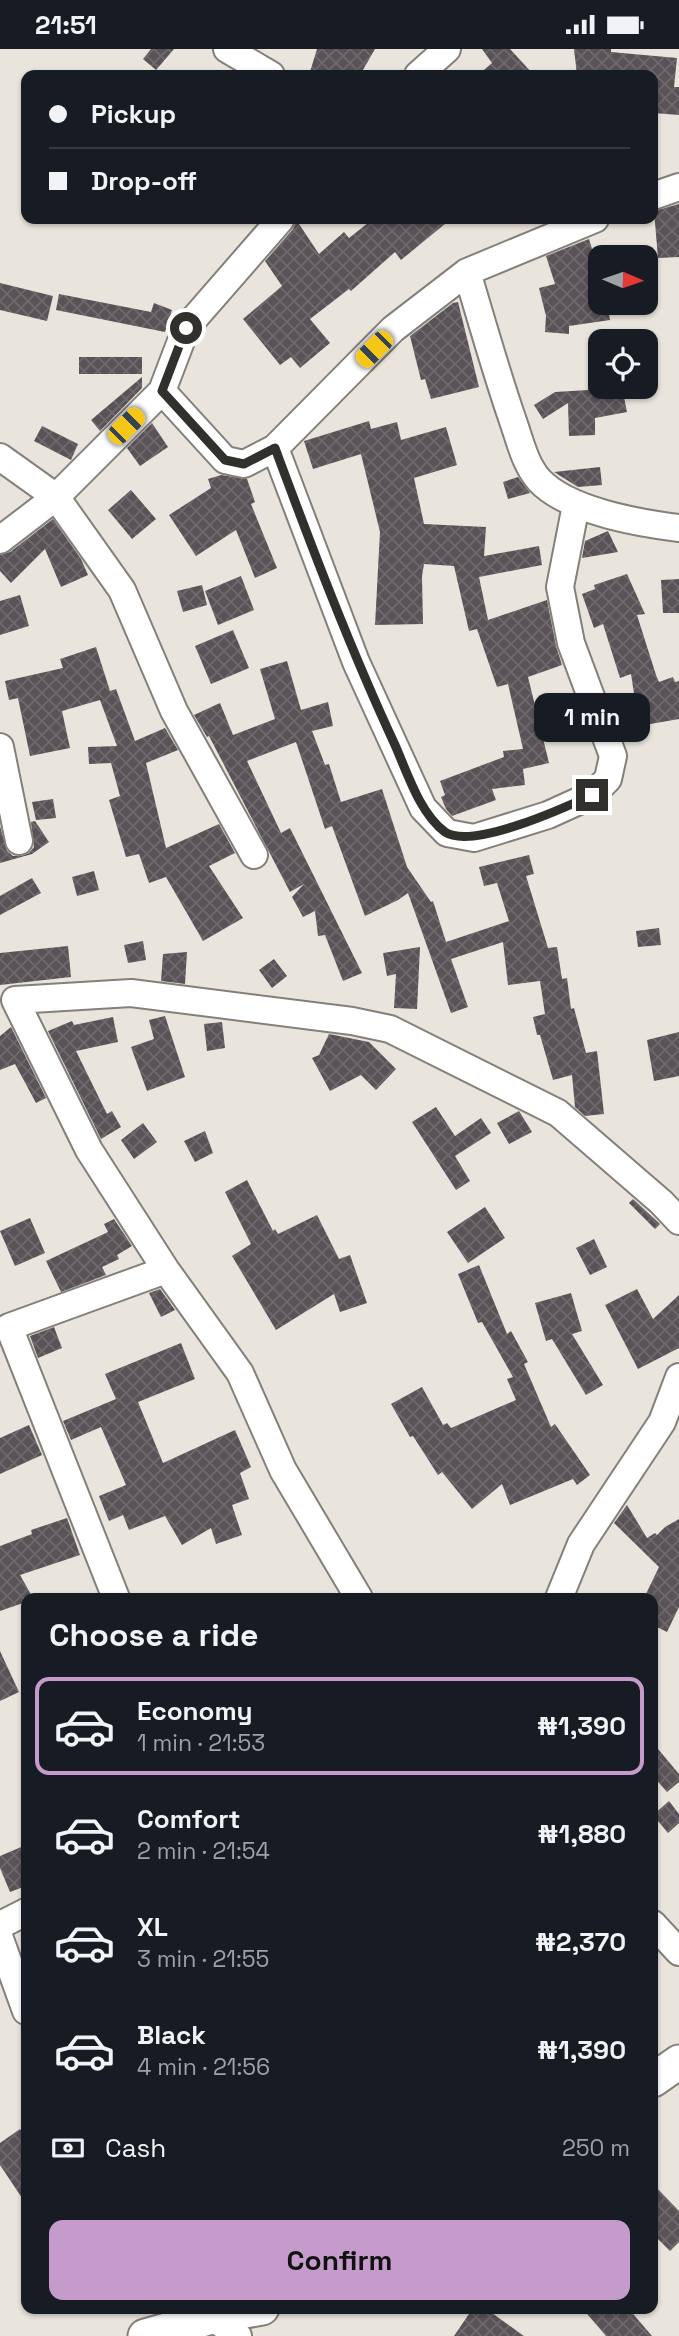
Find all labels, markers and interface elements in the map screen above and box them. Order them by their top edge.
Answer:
text: 21:51 [35,8,97,42]
text: Pickup [91,97,176,131]
text: Drop-off [91,164,197,198]
north arrow [588,245,658,315]
map controls [588,245,658,399]
route start [170,312,202,344]
car [352,327,397,371]
button: locate [588,329,658,399]
car [104,404,149,448]
callout: 1 min [534,693,650,743]
text: 1 min [564,702,620,732]
route end [576,779,608,811]
text: Choose a ride [49,1615,259,1655]
text: Economy [137,1694,253,1728]
icon: car [53,1695,116,1758]
text: ₦1,390 [537,1709,626,1743]
text: 1 min · 21:53 [137,1728,265,1758]
text: Comfort [137,1802,240,1836]
icon: car [53,1803,116,1866]
text: ₦1,880 [538,1817,626,1851]
text: 2 min · 21:54 [137,1836,270,1866]
text: XL [137,1910,168,1944]
icon: car [53,1911,116,1974]
text: ₦2,370 [535,1925,626,1959]
text: 3 min · 21:55 [137,1944,269,1974]
text: Black [137,2018,206,2052]
icon: car [53,2019,116,2082]
text: ₦1,390 [537,2033,626,2067]
text: 4 min · 21:56 [137,2052,270,2082]
icon: cash [49,2129,87,2167]
text: Cash [105,2131,166,2165]
text: 250 m [562,2133,630,2163]
button: Confirm [49,2220,630,2300]

